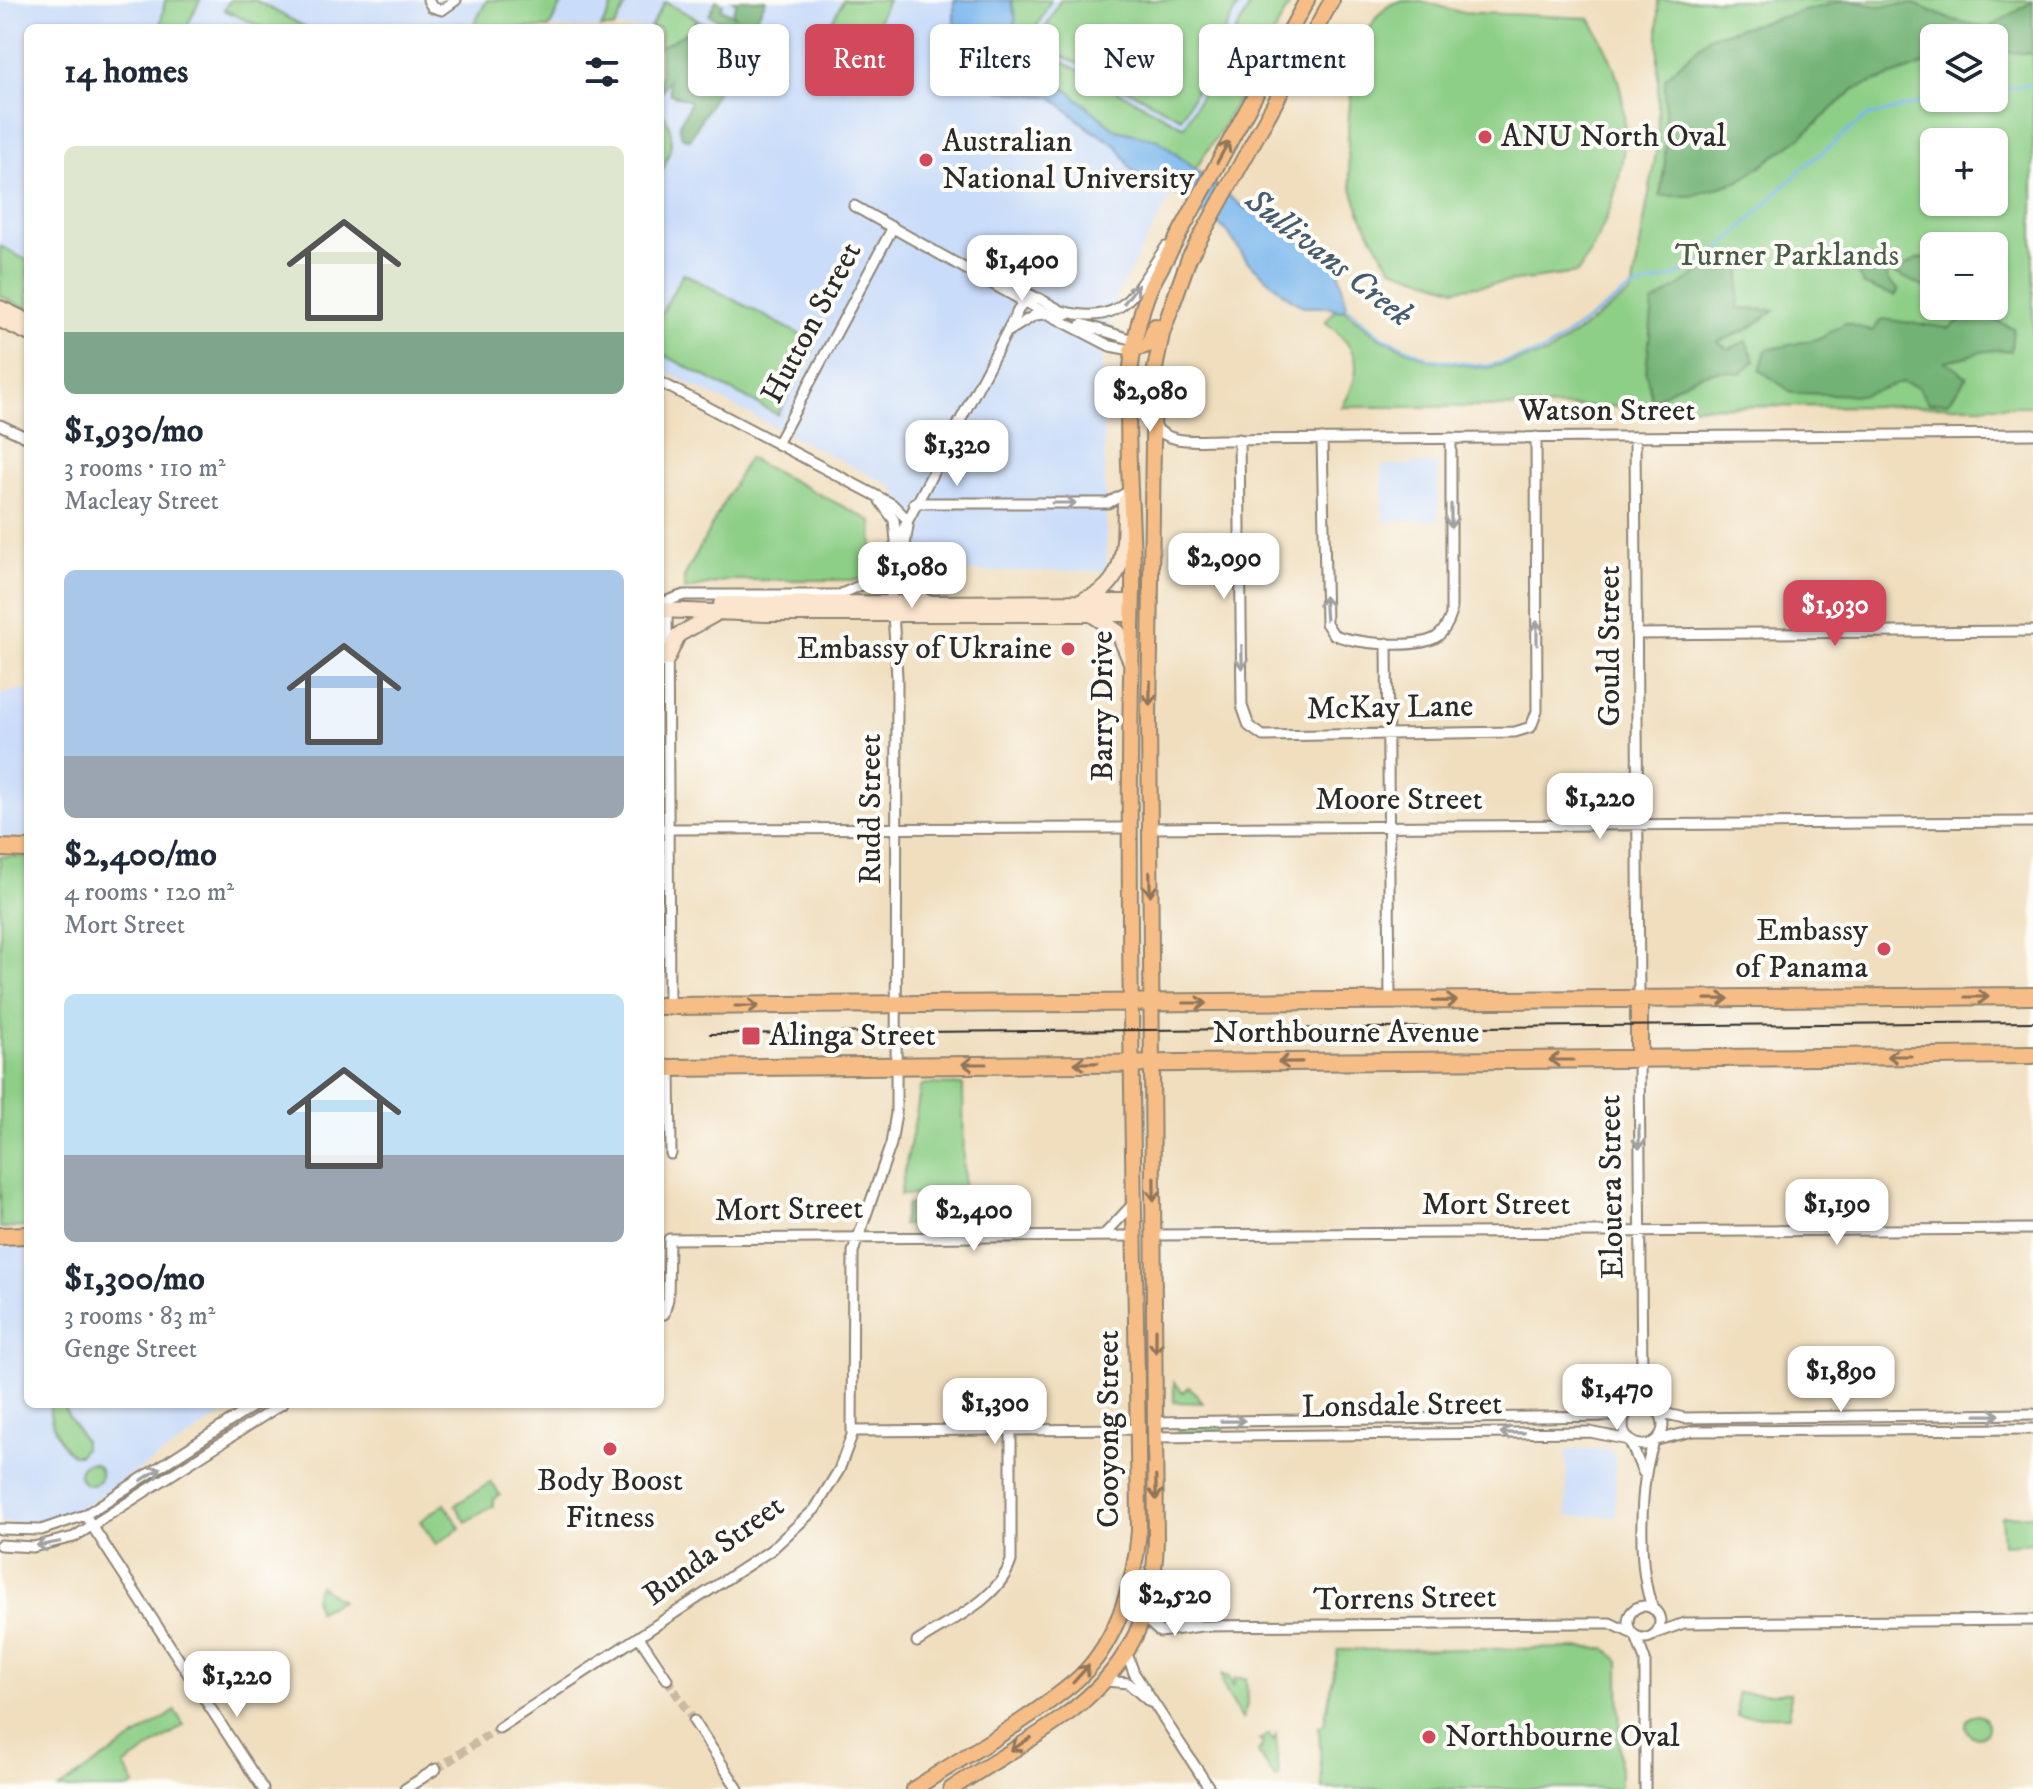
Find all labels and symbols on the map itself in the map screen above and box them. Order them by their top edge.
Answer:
place label: ANU North Oval [1501,117,1726,157]
place label: Australian National University [942,122,1195,199]
marker: ANU North Oval [1476,128,1494,146]
one-way arrow [1215,141,1231,164]
marker: Australian National University [917,151,935,169]
water label: Sullivans Creek [1236,179,1422,337]
street label: Hutton Street [753,235,871,411]
pin: $1,400 [957,235,1087,303]
park label: Turner Parklands [1675,236,1899,276]
one-way arrow [1122,284,1139,306]
pin: $2,080 [1085,366,1215,434]
street label: Watson Street [1518,391,1695,431]
pin: $1,320 [892,420,1022,488]
one-way arrow [1050,495,1077,511]
one-way arrow [1443,502,1459,529]
pin: $2,090 [1159,533,1289,601]
pin: $1,080 [847,542,977,610]
street label: Gould Street [1590,565,1630,727]
pin: $1,930 [1770,580,1900,648]
one-way arrow [1317,596,1332,622]
one-way arrow [1529,620,1545,647]
place label: Embassy of Ukraine [797,629,1052,669]
street label: Barry Drive [1083,631,1123,781]
marker: Embassy of Ukraine [1059,640,1077,658]
one-way arrow [1234,643,1249,670]
one-way arrow [1142,679,1157,706]
street label: McKay Lane [1306,687,1474,729]
street label: Rudd Street [851,733,891,885]
pin: $1,220 [1535,773,1665,841]
street label: Moore Street [1315,780,1483,820]
one-way arrow [1142,870,1158,897]
place label: Embassy of Panama [1735,911,1869,988]
marker: Embassy of Panama [1875,940,1893,958]
one-way arrow [1963,989,1990,1005]
one-way arrow [1703,991,1730,1007]
one-way arrow [1431,993,1458,1008]
one-way arrow [1181,995,1208,1011]
one-way arrow [733,999,760,1014]
street label: Northbourne Avenue [1213,1013,1479,1053]
place label: Alinga Street [769,1016,936,1056]
marker: Alinga Street [740,1025,762,1047]
one-way arrow [1886,1049,1913,1064]
one-way arrow [1548,1052,1575,1068]
one-way arrow [1277,1054,1304,1070]
one-way arrow [1073,1055,1100,1071]
one-way arrow [961,1056,988,1072]
street label: Elouera Street [1590,1094,1634,1280]
one-way arrow [1632,1123,1647,1150]
one-way arrow [1146,1175,1162,1202]
pin: $1,190 [1772,1179,1902,1247]
pin: $2,400 [909,1185,1039,1253]
street label: Mort Street [1422,1185,1570,1225]
street label: Mort Street [714,1189,864,1231]
one-way arrow [1148,1327,1164,1354]
street label: Cooyong Street [1089,1330,1129,1528]
pin: $1,890 [1776,1346,1906,1414]
pin: $1,470 [1552,1364,1682,1432]
pin: $1,300 [930,1378,1060,1446]
street label: Lonsdale Street [1301,1384,1503,1428]
one-way arrow [1974,1407,2001,1423]
one-way arrow [1219,1413,1246,1429]
one-way arrow [1499,1425,1526,1441]
marker: Body Boost Fitness [601,1440,619,1458]
place label: Body Boost Fitness [537,1461,683,1538]
one-way arrow [139,1466,162,1482]
one-way arrow [1148,1474,1164,1501]
street label: Bunda Street [636,1486,792,1616]
one-way arrow [35,1538,61,1553]
pin: $2,520 [1110,1570,1240,1638]
street label: Torrens Street [1313,1577,1497,1621]
pin: $1,220 [172,1651,302,1719]
one-way arrow [1072,1665,1090,1685]
place label: Northbourne Oval [1445,1717,1680,1757]
marker: Northbourne Oval [1420,1728,1438,1746]
one-way arrow [1011,1735,1033,1752]

